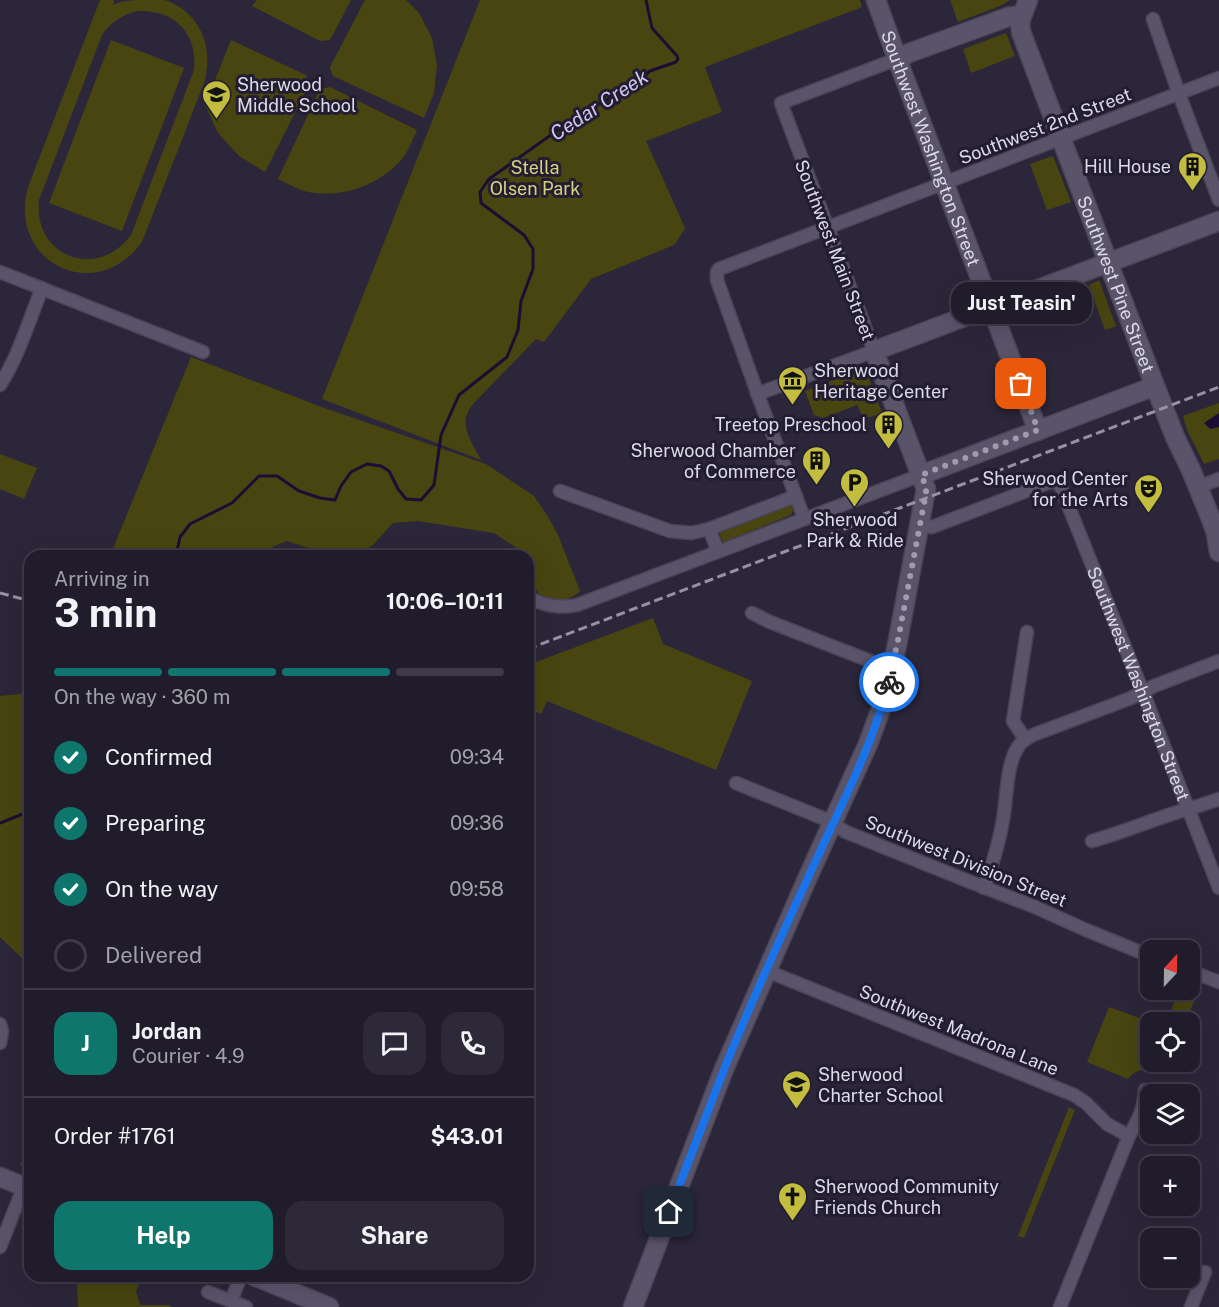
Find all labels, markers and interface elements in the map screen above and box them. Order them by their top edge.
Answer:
street label: Southwest Washington Street [877,27,985,269]
water label: Cedar Creek [545,64,653,146]
place label: Sherwood Middle School [237,74,356,116]
school or university icon: Sherwood Middle School [200,78,232,120]
street label: Southwest 2nd Street [956,83,1134,169]
building icon: Hill House [1176,150,1208,192]
place label: Hill House [1084,156,1171,177]
park label: Stella Olsen Park [490,157,580,199]
street label: Southwest Main Street [791,157,879,343]
street label: Southwest Pine Street [1073,193,1159,376]
callout: Just Teasin' [950,282,1092,324]
text: Just Teasin' [967,291,1076,315]
pin [995,358,1046,409]
place label: Sherwood Heritage Center [814,360,948,402]
museum icon: Sherwood Heritage Center [777,364,809,406]
icon: bag [1004,367,1037,400]
building icon: Treetop Preschool [872,408,904,450]
place label: Treetop Preschool [715,414,867,435]
place label: Sherwood Chamber of Commerce [631,440,796,482]
building icon: Sherwood Chamber of Commerce [801,444,833,486]
parking icon: Sherwood Park & Ride [839,466,871,508]
place label: Sherwood Center for the Arts [982,468,1128,510]
theatre icon: Sherwood Center for the Arts [1133,472,1165,514]
place label: Sherwood Park & Ride [806,509,904,551]
street label: Southwest Washington Street [1083,563,1195,804]
text: Arriving in [54,567,149,591]
text: 10:06–10:11 [386,588,504,614]
text: 3 min [54,590,157,636]
courier [859,652,919,712]
icon: bike [873,666,906,699]
text: On the way · 360 m [54,685,230,709]
icon: check [54,741,87,774]
text: Confirmed [105,744,212,770]
text: 09:34 [450,745,504,769]
icon: check [54,807,87,840]
text: Preparing [105,810,206,836]
text: 09:36 [450,811,504,835]
street label: Southwest Division Street [862,811,1070,911]
icon: check [54,873,87,906]
text: On the way [105,876,218,902]
text: 09:58 [449,877,504,901]
north arrow [1140,940,1200,1000]
map controls [1140,940,1200,1288]
text: Delivered [105,942,202,968]
street label: Southwest Madrona Lane [856,980,1062,1080]
button: chat [363,1012,426,1075]
button: phone [441,1012,504,1075]
button: locate [1140,1012,1200,1072]
text: Jordan [132,1018,201,1044]
text: J [81,1030,90,1056]
text: Courier · 4.9 [132,1044,244,1068]
place label: Sherwood Charter School [818,1064,944,1106]
school or university icon: Sherwood Charter School [781,1068,813,1110]
button: layers [1140,1084,1200,1144]
text: Order #1761 [54,1123,176,1149]
text: $43.01 [430,1123,504,1149]
button: + [1140,1156,1200,1216]
place label: Sherwood Community Friends Church [814,1176,999,1218]
church icon: Sherwood Community Friends Church [777,1180,809,1222]
pin [643,1186,694,1237]
icon: home [652,1195,685,1228]
button: Help [54,1201,273,1270]
button: Share [285,1201,504,1270]
button: − [1140,1228,1200,1288]

